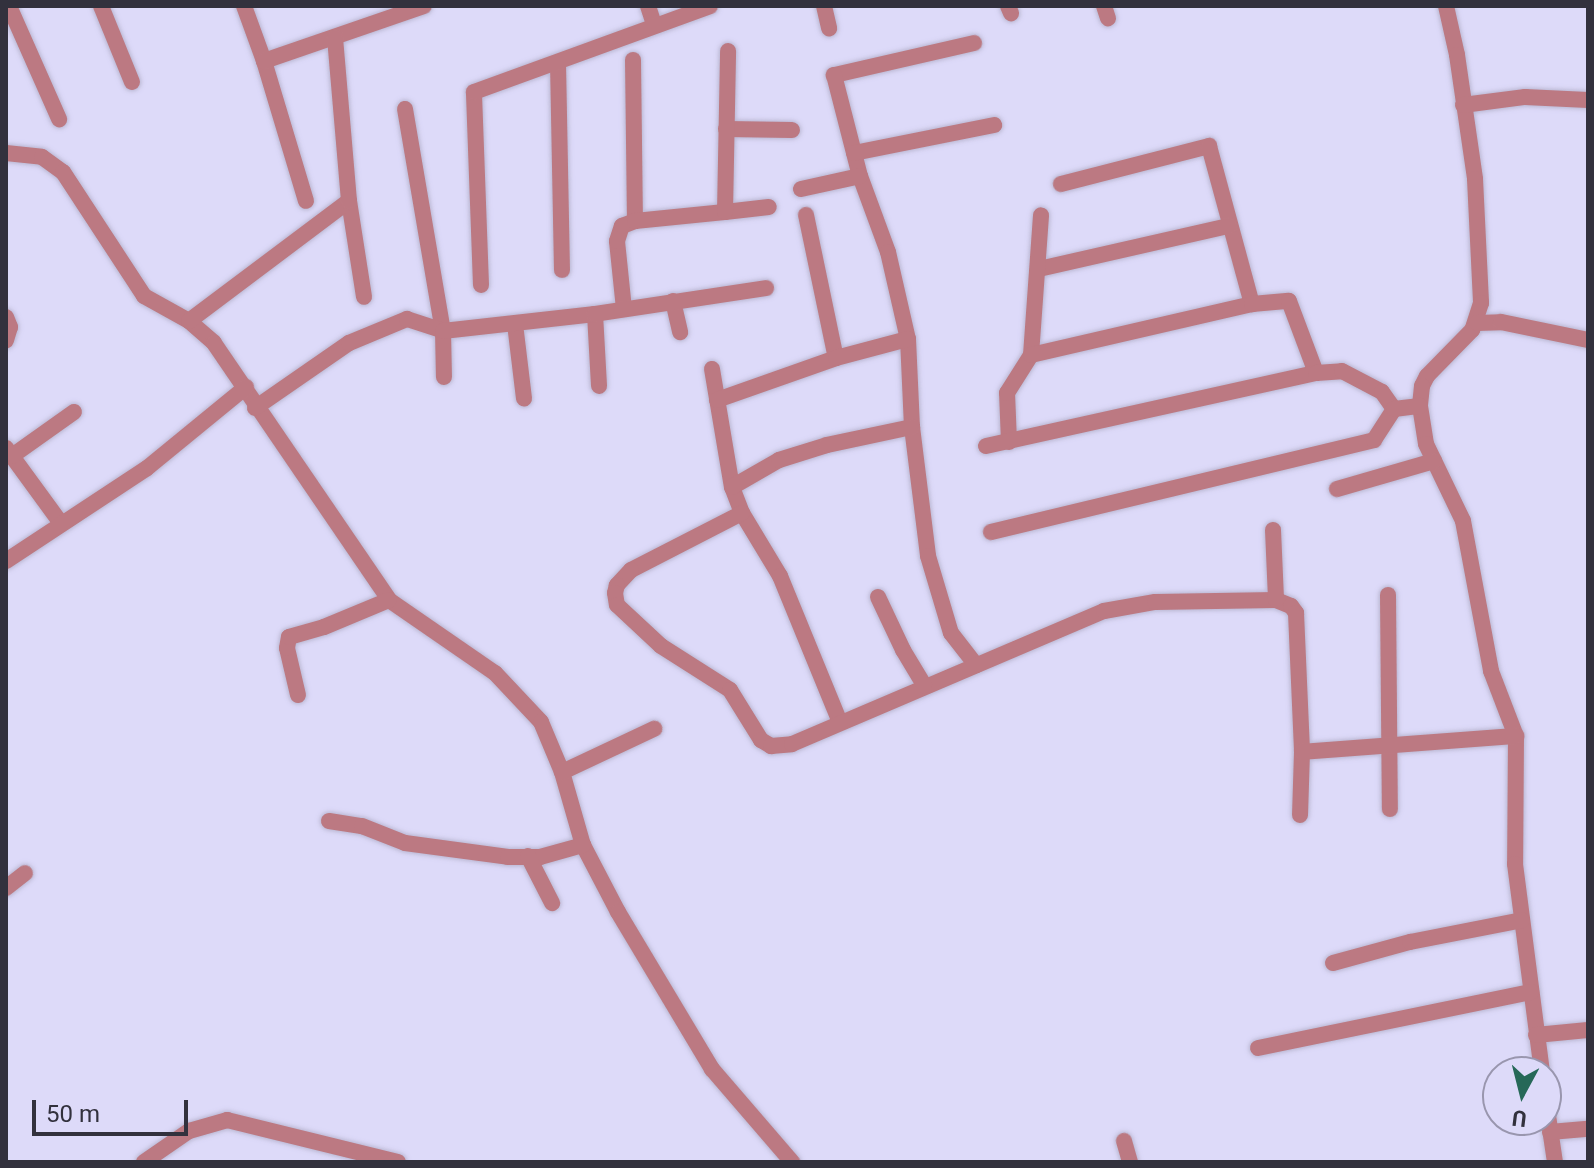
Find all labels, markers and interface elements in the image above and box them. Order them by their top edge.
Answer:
north arrow [1482,1056,1562,1136]
scale bar [36,1084,192,1134]
text: 50 m [46,1100,100,1128]
text: U [1511,1105,1528,1132]

